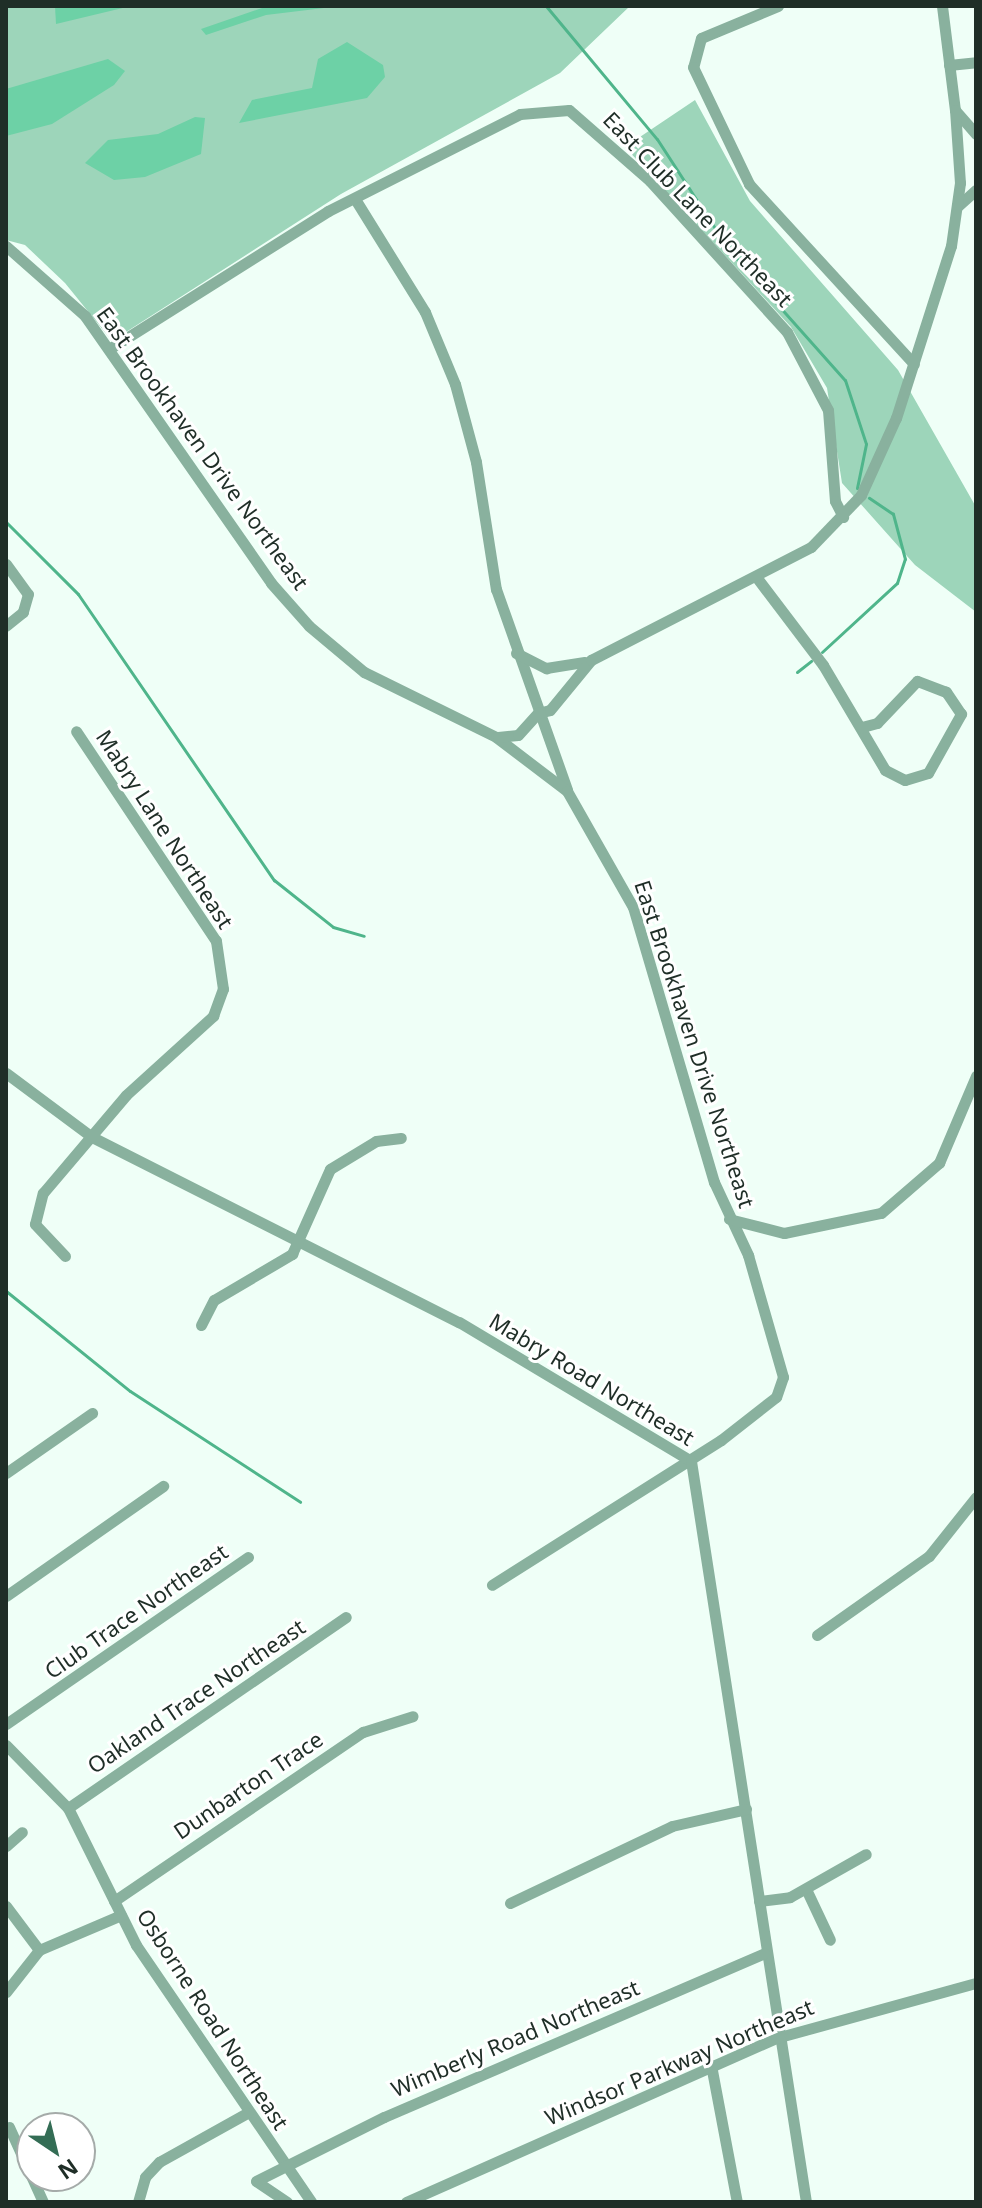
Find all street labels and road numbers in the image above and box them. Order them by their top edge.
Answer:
street label: East Club Lane Northeast [598,106,798,312]
street label: East Brookhaven Drive Northeast [92,302,314,594]
street label: Mabry Lane Northeast [91,725,239,933]
street label: East Brookhaven Drive Northeast [629,877,761,1211]
street label: Mabry Road Northeast [485,1307,699,1451]
street label: Club Trace Northeast [40,1538,232,1684]
street label: Oakland Trace Northeast [82,1613,310,1779]
street label: Dunbarton Trace [169,1725,327,1845]
street label: Osborne Road Northeast [132,1904,294,2134]
street label: Wimberly Road Northeast [387,1974,643,2102]
street label: Windsor Parkway Northeast [541,1993,817,2131]

